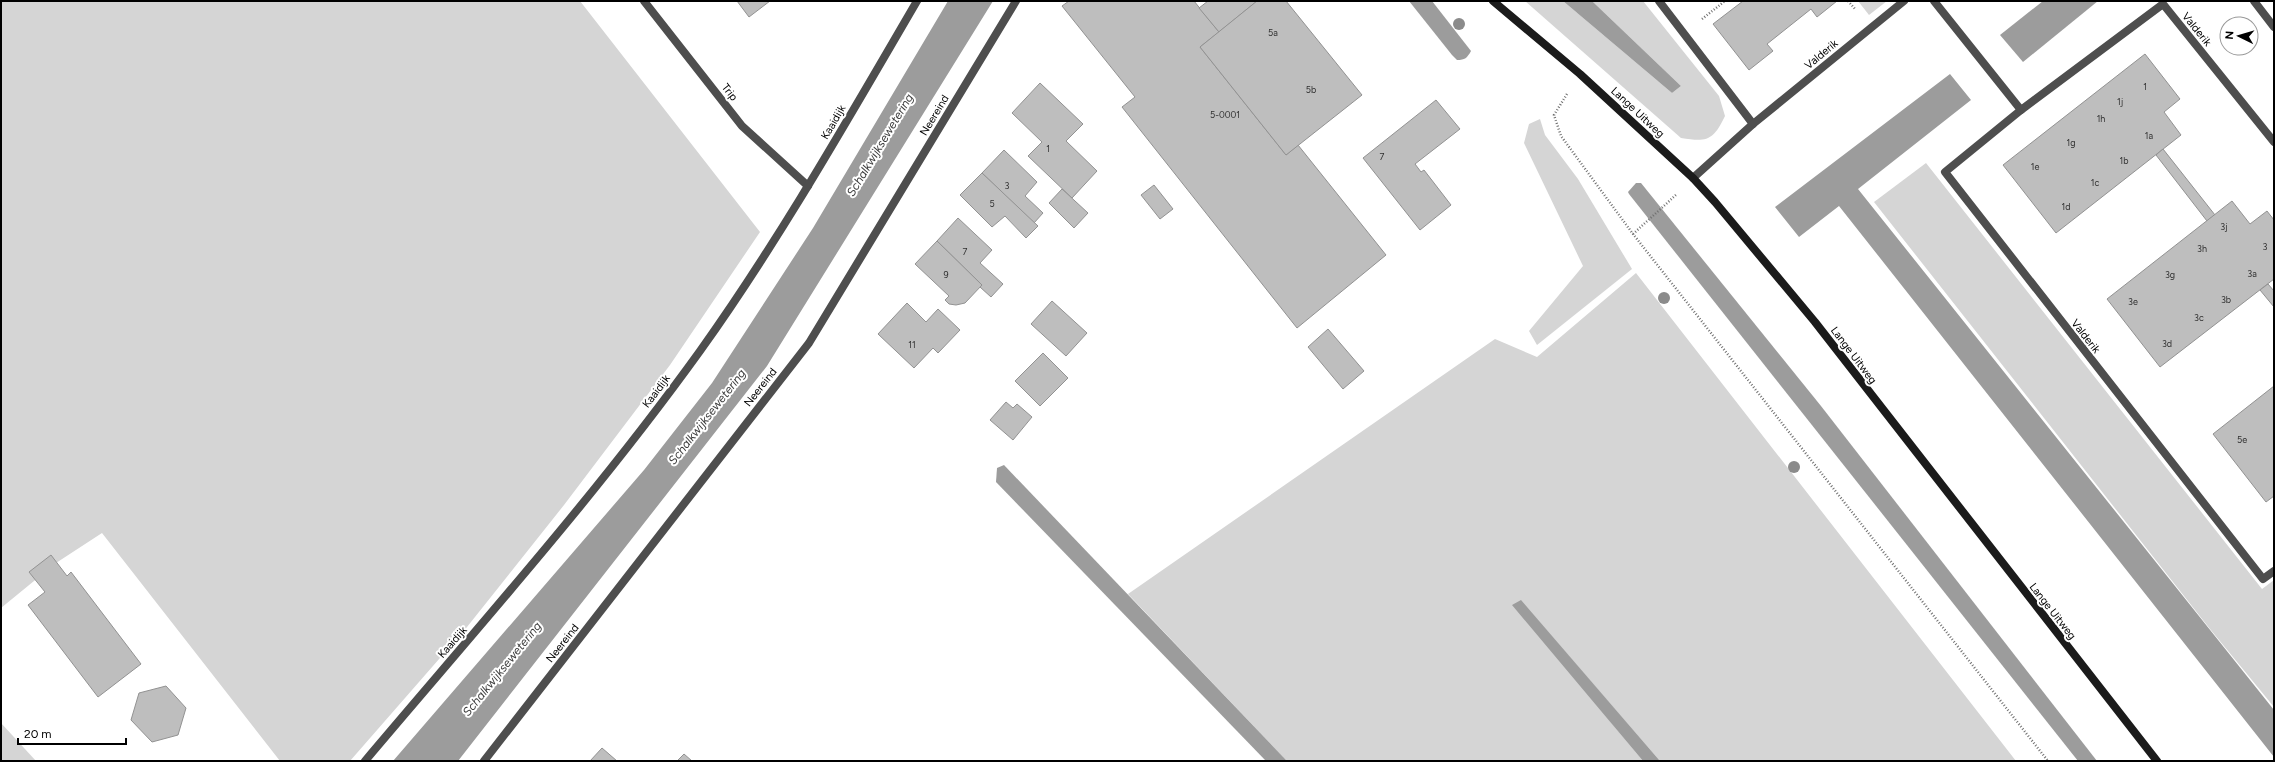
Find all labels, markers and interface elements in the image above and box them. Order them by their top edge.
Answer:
street label: Valderik [2179,10,2214,49]
north arrow [2219,16,2259,56]
house number: 5a [1268,27,1278,38]
text: N [2223,30,2236,40]
street label: Valderik [1802,36,1841,72]
street label: Trip [719,81,741,104]
house number: 1 [2143,81,2147,92]
house number: 5b [1306,84,1316,95]
street label: Lange Uitweg [1608,84,1667,140]
water label: Schalkwijksewetering [844,91,916,199]
street label: Neereind [917,92,952,138]
house number: 1j [2117,96,2123,107]
street label: Kaaidijk [818,102,849,142]
house number: 5-0001 [1210,109,1240,120]
house number: 1h [2097,113,2105,124]
house number: 1a [2145,130,2154,141]
house number: 1g [2066,137,2076,148]
house number: 1 [1046,143,1050,154]
house number: 7 [1380,151,1385,162]
house number: 1b [2120,155,2129,166]
house number: 1e [2031,161,2039,172]
house number: 1c [2091,177,2099,188]
house number: 3 [1005,180,1010,191]
house number: 5 [989,198,995,209]
house number: 1d [2062,201,2071,212]
house number: 3j [2220,221,2228,232]
house number: 3 [2263,241,2268,252]
house number: 3h [2197,243,2207,254]
house number: 7 [963,246,968,257]
house number: 3a [2247,268,2257,279]
house number: 9 [943,269,949,280]
house number: 3g [2165,269,2175,280]
house number: 3b [2221,294,2231,305]
house number: 3e [2128,296,2138,307]
house number: 3c [2194,312,2204,323]
street label: Valderik [2068,317,2103,356]
street label: Lange Uitweg [1828,324,1879,386]
house number: 3d [2162,338,2172,349]
house number: 11 [908,339,916,350]
street label: Neereind [741,365,779,409]
water label: Schalkwijksewetering [665,367,749,467]
street label: Kaaidijk [640,372,673,410]
house number: 5e [2237,434,2247,445]
street label: Lange Uitweg [2027,580,2079,642]
water label: Schalkwijksewetering [460,619,544,719]
street label: Neereind [543,621,581,665]
street label: Kaaidijk [435,623,470,661]
scale bar [18,720,126,746]
text: 20 m [24,727,52,741]

